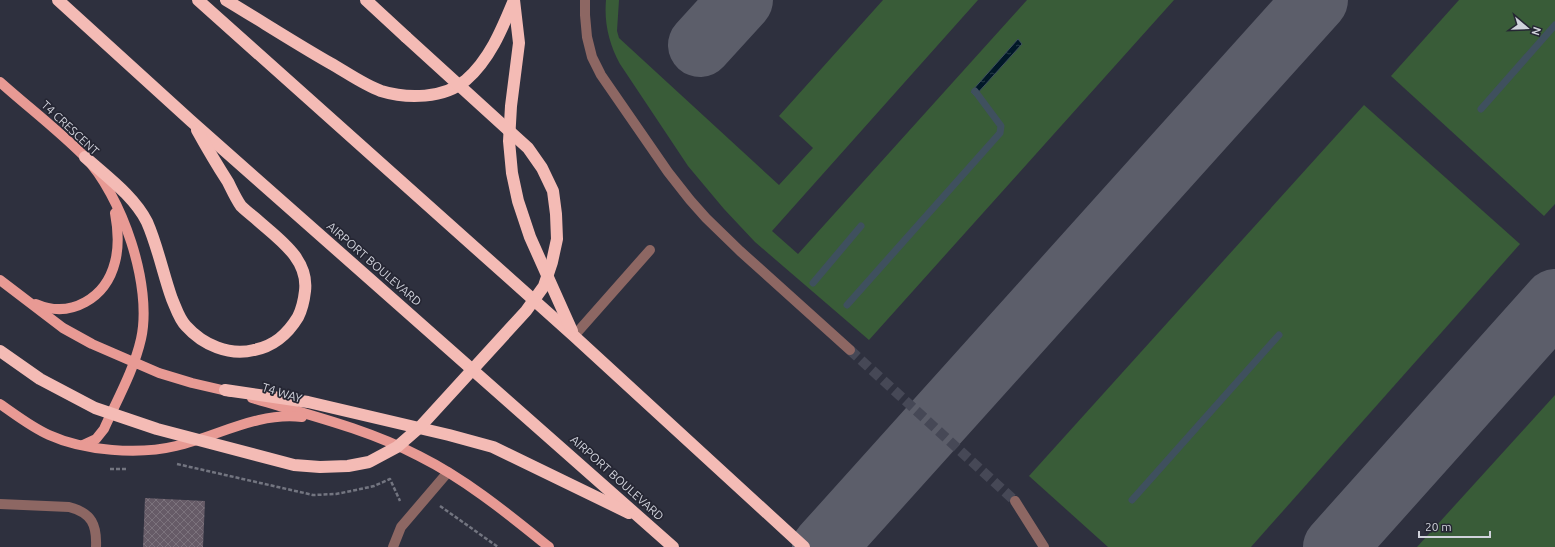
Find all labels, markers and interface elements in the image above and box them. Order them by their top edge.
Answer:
north arrow [1507,8,1547,48]
text: N [1529,25,1543,37]
street label: T4 CRESCENT [39,98,102,158]
street label: AIRPORT BOULEVARD [325,219,424,308]
street label: T4 WAY [261,380,304,405]
street label: AIRPORT BOULEVARD [568,432,666,523]
scale bar [1419,513,1490,539]
text: 20 m [1425,520,1452,533]

